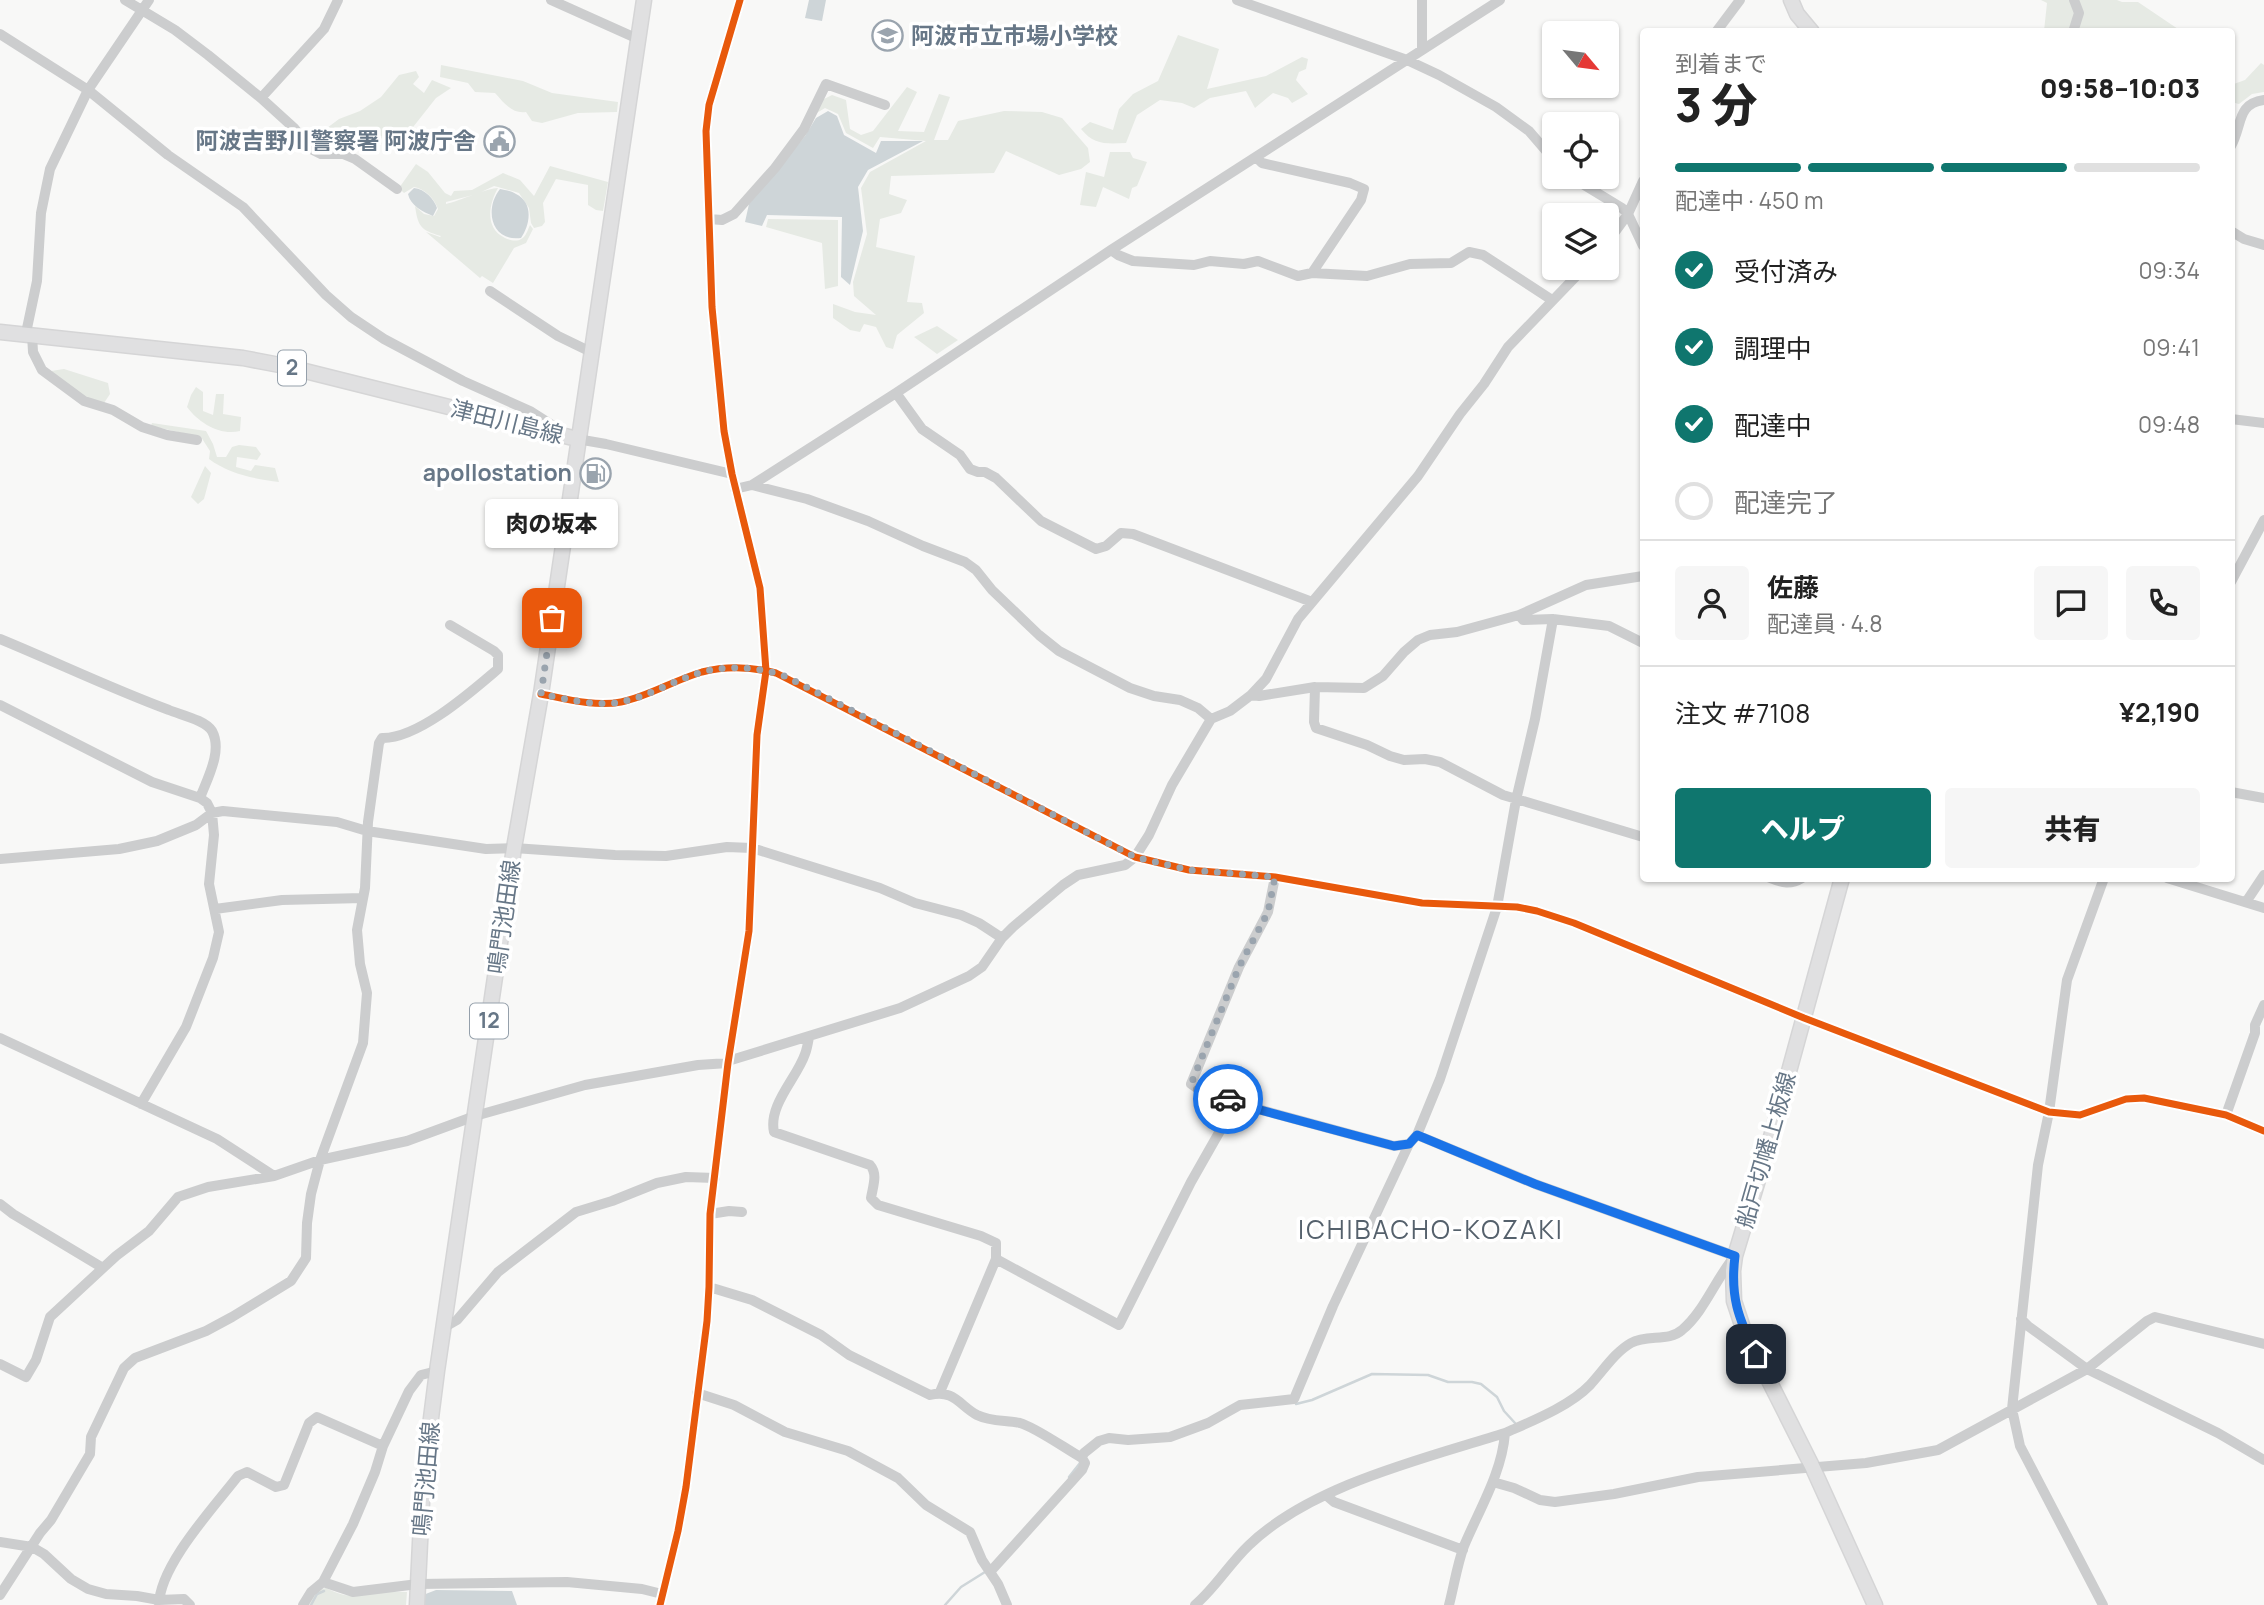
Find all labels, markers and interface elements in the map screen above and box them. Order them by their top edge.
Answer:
school or university icon: 阿波市立市場小学校 [871,19,905,53]
place label: 阿波市立市場小学校 [911,19,1118,51]
north arrow [1542,21,1619,98]
map controls [1542,21,1619,280]
text: 到着まで [1675,47,1767,79]
text: 09:58–10:03 [2040,70,2200,106]
text: 3 分 [1675,73,1757,136]
button: locate [1542,112,1619,189]
place label: 阿波吉野川警察署 阿波庁舎 [195,124,476,156]
public building icon: 阿波吉野川警察署 阿波庁舎 [482,124,516,158]
text: 配達中 · 450 m [1675,184,1823,216]
button: layers [1542,203,1619,280]
icon: check [1675,251,1713,289]
text: 受付済み [1734,253,1838,289]
text: 09:34 [2139,254,2200,286]
icon: check [1675,328,1713,366]
text: 調理中 [1734,330,1812,366]
text: 09:41 [2142,331,2200,363]
road number: 2 [278,350,306,386]
street label: 津田川島線 [448,392,567,450]
icon: check [1675,405,1713,443]
text: 配達中 [1734,407,1812,443]
text: 09:48 [2138,408,2200,440]
place label: apollostation [423,456,572,488]
fuel station icon: apollostation [578,456,612,490]
text: 配達完了 [1734,484,1838,520]
callout: 肉の坂本 [486,499,618,548]
text: 肉の坂本 [506,507,598,539]
button: person [1675,566,1749,640]
button: chat [2034,566,2108,640]
button: phone [2126,566,2200,640]
text: 佐藤 [1767,569,1819,605]
pin [522,588,582,648]
icon: bag [533,599,571,637]
text: 配達員 · 4.8 [1767,607,1883,639]
text: ¥2,190 [2119,694,2200,730]
text: 注文 #7108 [1675,695,1810,731]
button: ヘルプ [1675,788,1931,868]
button: 共有 [1945,788,2200,868]
street label: 鳴門池田線 [479,858,527,976]
road number: 12 [470,1004,508,1038]
courier [1193,1064,1263,1134]
street label: 船戸切幡上板線 [1727,1068,1803,1232]
icon: car [1209,1080,1247,1118]
district label: ICHIBACHO-KOZAKI [1298,1211,1564,1247]
pin [1726,1324,1786,1384]
icon: home [1737,1335,1775,1373]
street label: 鳴門池田線 [404,1420,446,1538]

